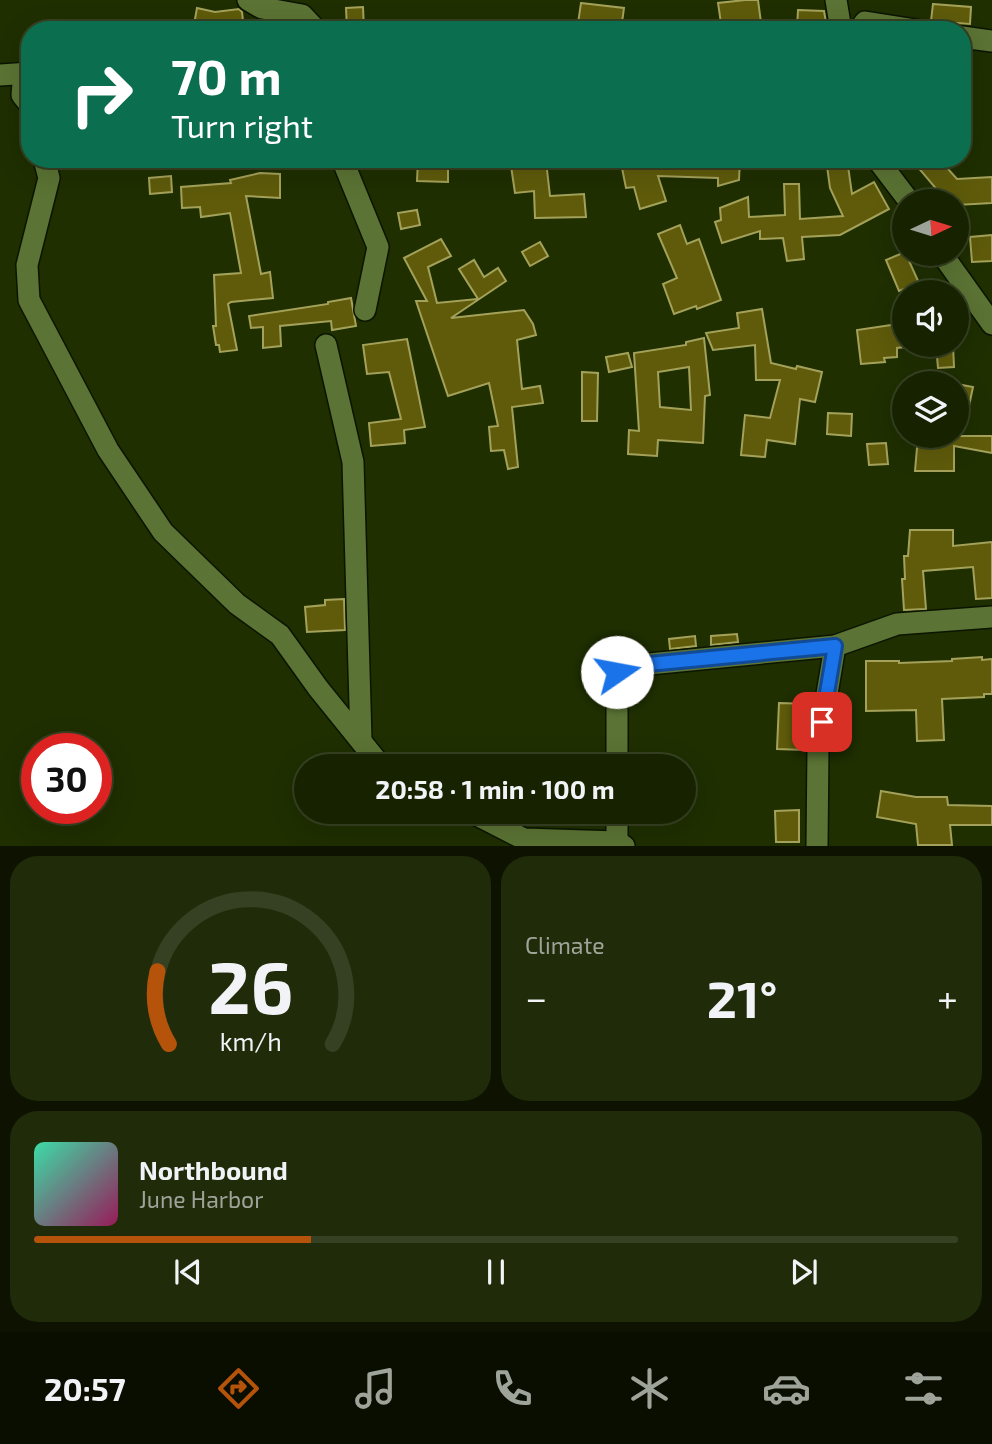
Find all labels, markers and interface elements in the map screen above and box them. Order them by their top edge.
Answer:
text: 70 m [171,46,282,105]
icon: right [56,49,147,140]
text: Turn right [171,106,313,144]
north arrow [892,189,970,266]
map controls [892,189,969,448]
button: sound [892,280,969,357]
button: layers [892,371,969,448]
position arrow [580,635,654,709]
pin [792,692,852,752]
icon: arrive [803,703,841,741]
speed limit sign: 30 [21,733,112,824]
text: 20:58 · 1 min · 100 m [375,773,615,804]
text: Climate [525,931,605,959]
text: 26 [208,942,293,1030]
text: 21° [707,966,777,1028]
text: − [525,974,547,1020]
text: + [937,974,958,1020]
text: km/h [219,1026,282,1056]
text: Northbound [139,1154,288,1185]
text: June Harbor [139,1185,263,1213]
icon: previous [169,1253,207,1291]
icon: pause [477,1253,515,1291]
icon: next [785,1253,823,1291]
icon: directions [214,1364,263,1413]
icon: music [351,1364,400,1413]
icon: phone [488,1364,537,1413]
icon: climate [625,1364,674,1413]
icon: car [762,1364,811,1413]
icon: filters [899,1364,948,1413]
text: 20:57 [44,1369,126,1407]

